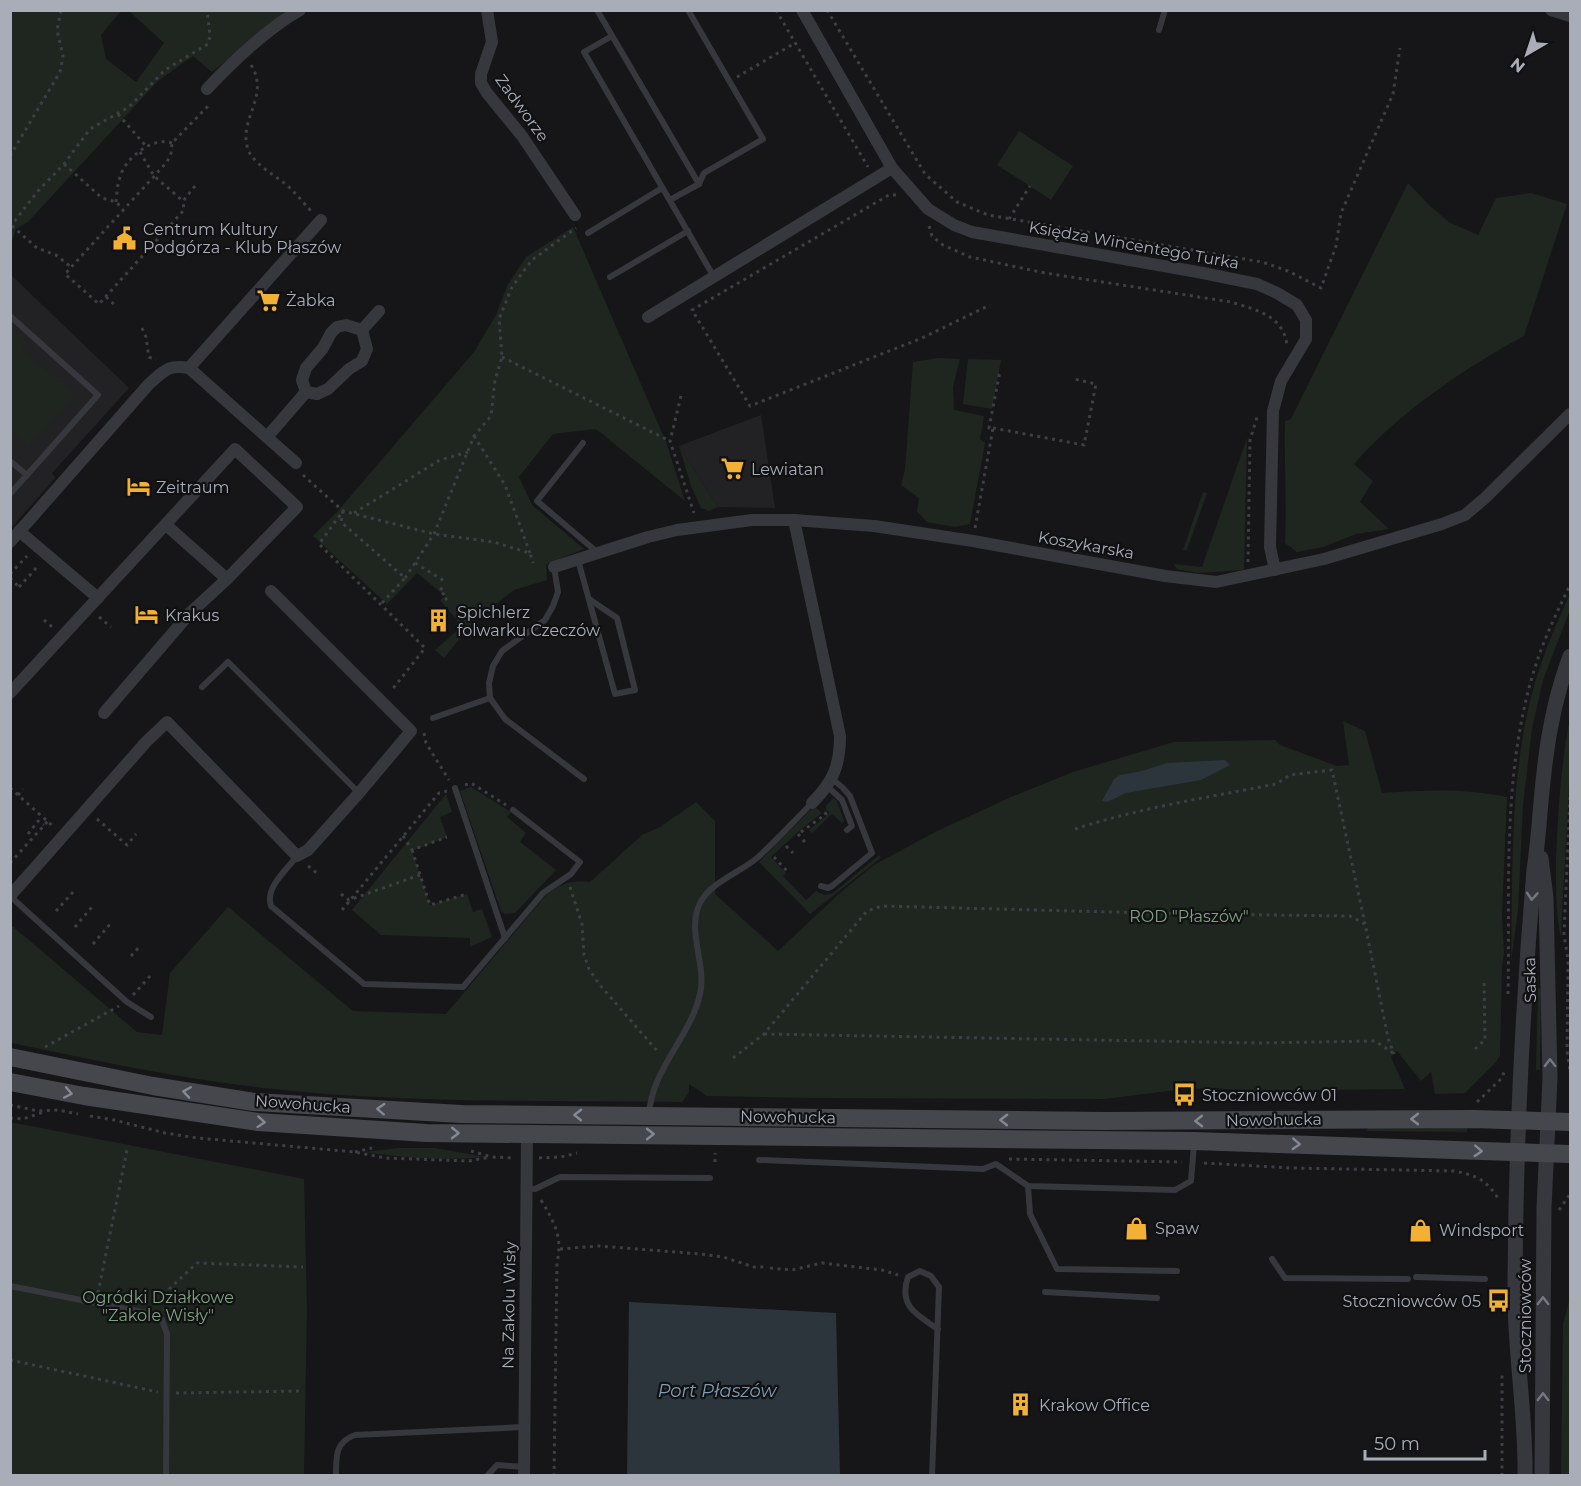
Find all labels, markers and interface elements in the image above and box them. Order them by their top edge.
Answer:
north arrow [1497,24,1557,84]
text: N [1507,54,1529,77]
street label: Zadworze [491,71,553,145]
street label: Księdza Wincentego Turka [1027,217,1241,273]
place label: Centrum Kultury Podgórza - Klub Płaszów [143,220,341,257]
public building icon: Centrum Kultury Podgórza - Klub Płaszów [112,225,138,251]
supermarket icon: Żabka [255,287,281,313]
place label: Żabka [286,291,336,310]
supermarket icon: Lewiatan [720,456,746,482]
place label: Lewiatan [751,460,824,479]
hotel icon: Zeitraum [125,474,151,500]
place label: Zeitraum [156,478,229,497]
street label: Koszykarska [1036,527,1136,563]
hotel icon: Krakus [134,602,160,628]
place label: Spichlerz folwarku Czeczów [457,603,600,640]
place label: Krakus [165,606,220,625]
building icon: Spichlerz folwarku Czeczów [426,608,452,634]
one-way arrow [1525,892,1538,901]
park label: ROD "Płaszów" [1129,907,1249,926]
street label: Saska [1520,957,1540,1003]
one-way arrow [1543,1058,1556,1067]
bus stop icon: Stoczniowców 01 [1171,1082,1197,1108]
one-way arrow [63,1086,73,1099]
one-way arrow [183,1086,192,1098]
place label: Stoczniowców 01 [1202,1086,1337,1105]
street label: Nowohucka [254,1091,352,1117]
one-way arrow [377,1103,386,1116]
street label: Nowohucka [740,1107,836,1127]
one-way arrow [574,1108,583,1121]
street label: Nowohucka [1226,1110,1322,1130]
one-way arrow [1411,1113,1420,1126]
one-way arrow [1000,1114,1009,1126]
one-way arrow [256,1115,265,1128]
one-way arrow [1195,1115,1204,1127]
one-way arrow [451,1127,460,1139]
one-way arrow [646,1128,655,1140]
one-way arrow [1291,1138,1300,1151]
one-way arrow [1473,1144,1482,1157]
shop icon: Spaw [1124,1215,1150,1241]
shop icon: Windsport [1408,1217,1434,1243]
place label: Spaw [1155,1219,1199,1238]
place label: Windsport [1439,1221,1525,1240]
street label: Na Zakolu Wisły [498,1241,520,1369]
street label: Stoczniowców [1516,1259,1535,1373]
park label: Ogródki Działkowe "Zakole Wisły" [82,1288,234,1325]
bus stop icon: Stoczniowców 05 [1486,1288,1512,1314]
place label: Stoczniowców 05 [1343,1292,1481,1311]
one-way arrow [1537,1297,1549,1306]
water label: Port Płaszów [658,1380,778,1402]
building icon: Krakow Office [1008,1392,1034,1418]
one-way arrow [1537,1392,1549,1401]
place label: Krakow Office [1039,1396,1150,1415]
scale bar [1365,1423,1485,1461]
text: 50 m [1374,1433,1420,1455]

